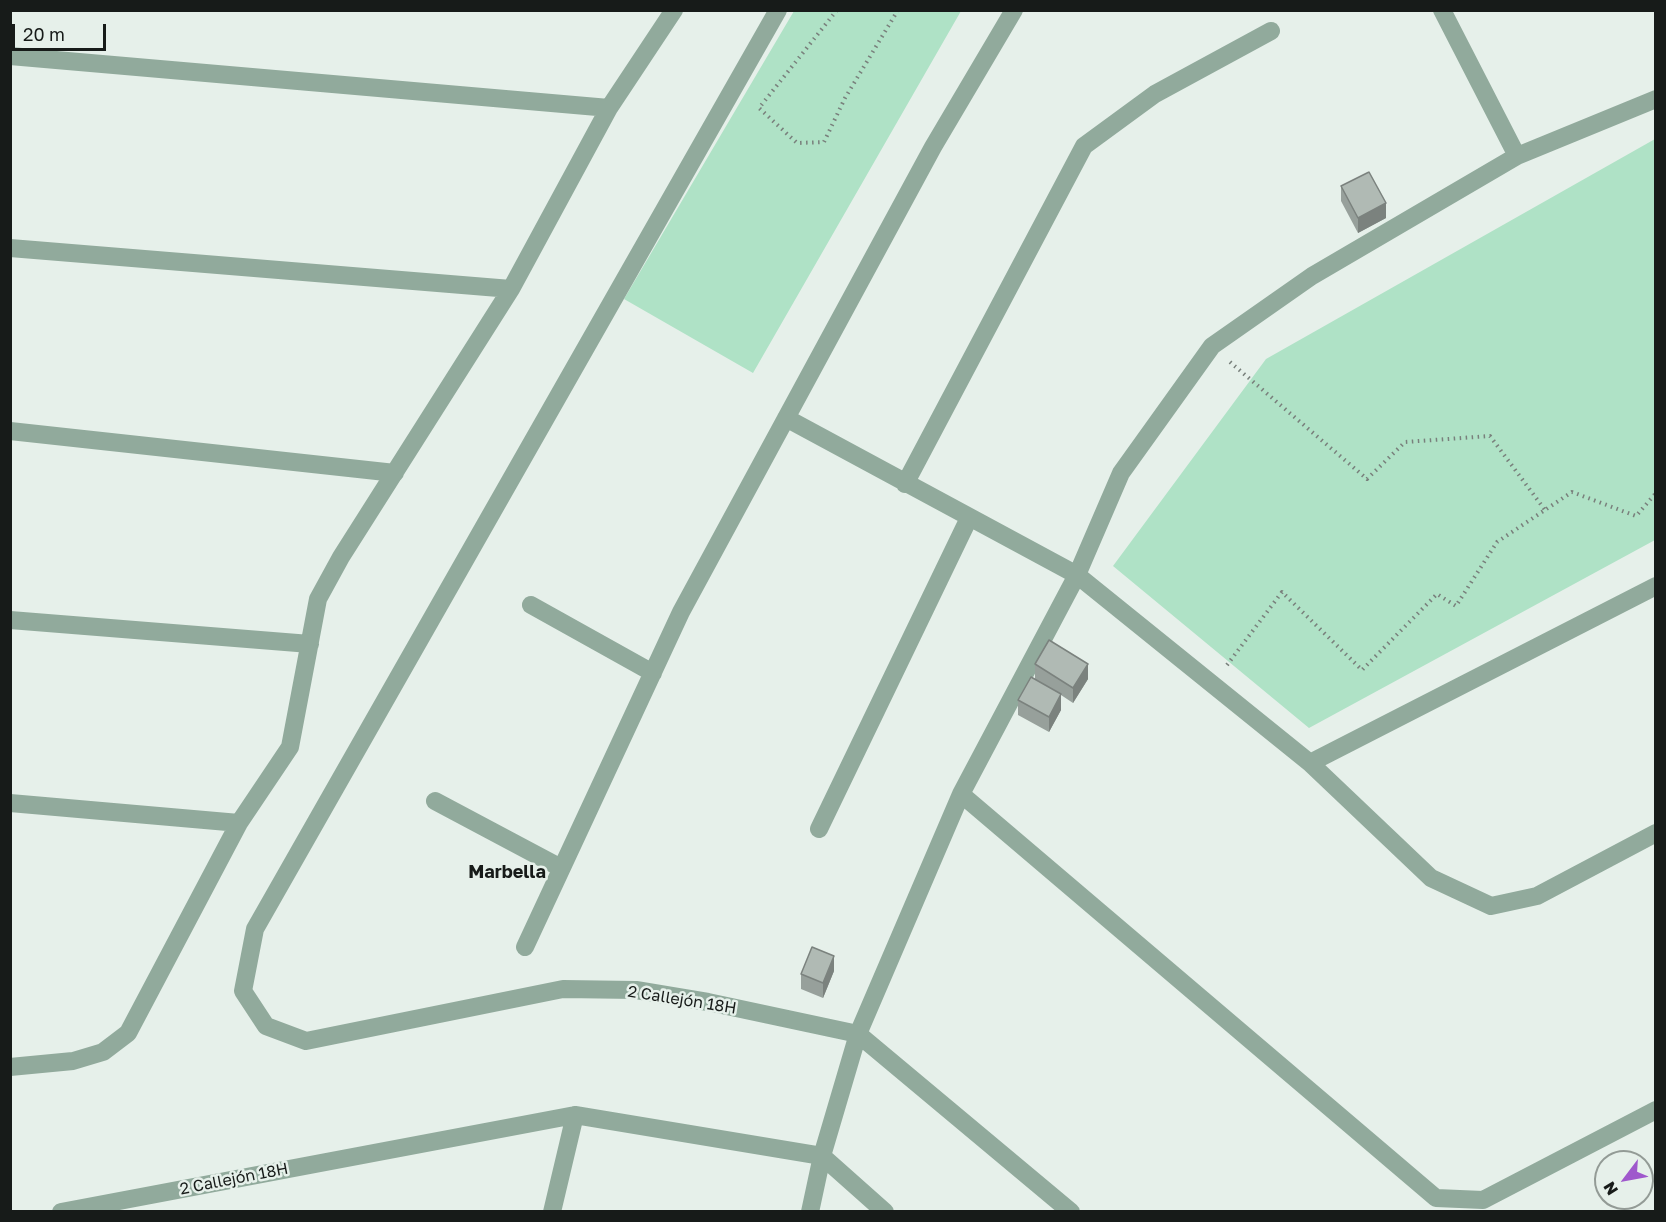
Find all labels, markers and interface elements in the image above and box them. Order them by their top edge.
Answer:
scale bar [15,12,110,50]
text: 20 m [23,23,65,45]
district label: Marbella [468,861,546,883]
street label: 2 Callejón 18H [626,982,738,1018]
north arrow [1594,1150,1654,1210]
street label: 2 Callejón 18H [178,1159,290,1199]
text: N [1599,1178,1622,1199]

